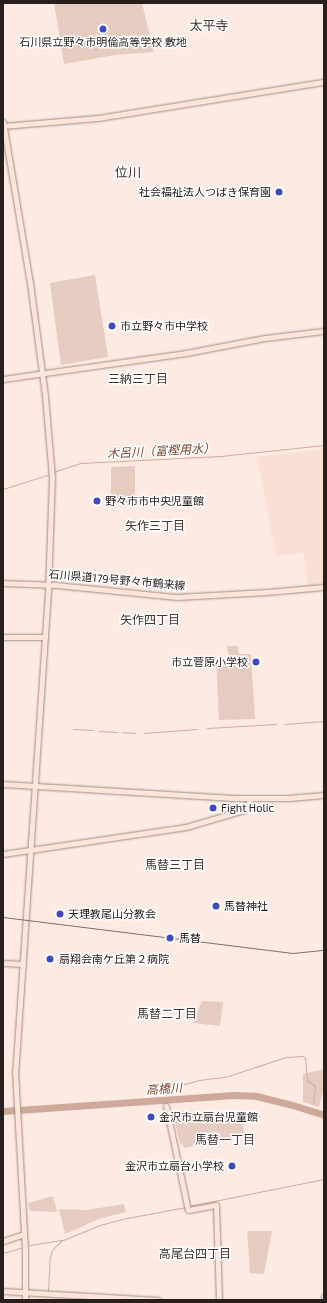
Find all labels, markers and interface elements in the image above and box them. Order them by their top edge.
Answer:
district label: 太平寺 [190,17,228,33]
marker: 石川県立野々市明倫高等学校 敷地 [98,24,108,34]
place label: 石川県立野々市明倫高等学校 敷地 [19,35,187,49]
district label: 位川 [115,164,141,180]
place label: 社会福祉法人つばき保育園 [139,185,271,199]
marker: 社会福祉法人つばき保育園 [274,187,284,197]
place label: 市立野々市中学校 [120,319,208,333]
marker: 市立野々市中学校 [107,321,117,331]
district label: 三納三丁目 [108,372,168,386]
water label: 木呂川（富樫用水） [107,441,215,461]
place label: 野々市市中央児童館 [105,494,204,508]
marker: 野々市市中央児童館 [92,496,102,506]
district label: 矢作三丁目 [125,519,185,533]
street label: 石川県道179号野々市鶴来線 [48,567,186,593]
district label: 矢作四丁目 [120,613,180,627]
place label: 市立菅原小学校 [171,655,248,669]
marker: 市立菅原小学校 [251,657,261,667]
place label: Fight Holic [221,801,274,815]
marker: Fight Holic [208,803,218,813]
district label: 馬替三丁目 [145,858,205,872]
place label: 馬替神社 [224,899,268,913]
marker: 馬替神社 [211,901,221,911]
place label: 天理教尾山分教会 [68,907,156,921]
marker: 天理教尾山分教会 [55,909,65,919]
place label: 馬替 [179,931,201,945]
marker: 馬替 [164,932,176,944]
place label: 扇翔会南ケ丘第２病院 [59,952,169,966]
marker: 扇翔会南ケ丘第２病院 [44,953,56,965]
district label: 馬替二丁目 [137,1007,197,1021]
water label: 高橋川 [146,1081,182,1097]
place label: 金沢市立扇台児童館 [159,1110,258,1124]
marker: 金沢市立扇台児童館 [146,1112,156,1122]
district label: 馬替一丁目 [195,1133,255,1147]
place label: 金沢市立扇台小学校 [125,1159,224,1173]
marker: 金沢市立扇台小学校 [227,1161,237,1171]
district label: 高尾台四丁目 [159,1247,231,1261]

